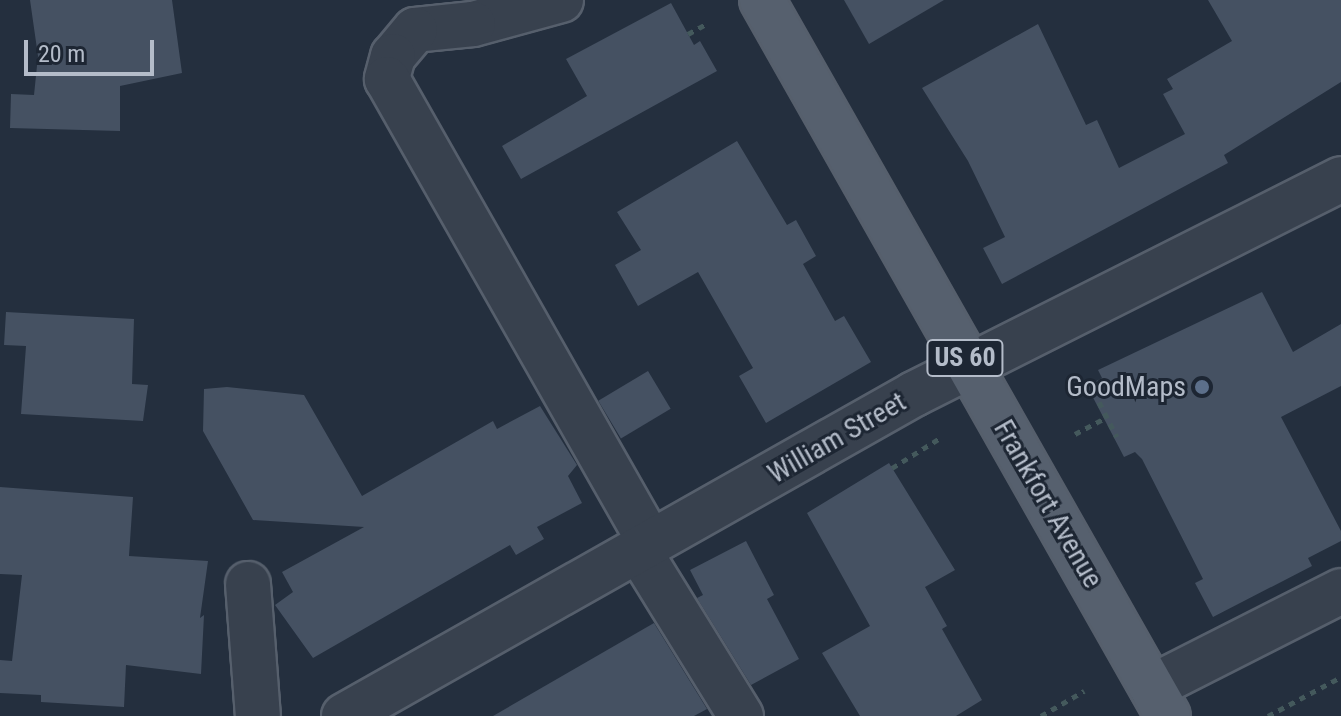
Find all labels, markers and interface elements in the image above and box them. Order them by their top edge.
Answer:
scale bar [28,24,158,74]
text: 20 m [38,40,85,68]
road number: US 60 [925,336,1005,380]
place label: GoodMaps [1066,370,1186,404]
marker: GoodMaps [1193,378,1211,396]
street label: William Street [762,385,912,491]
street label: Frankfort Avenue [986,414,1110,594]

